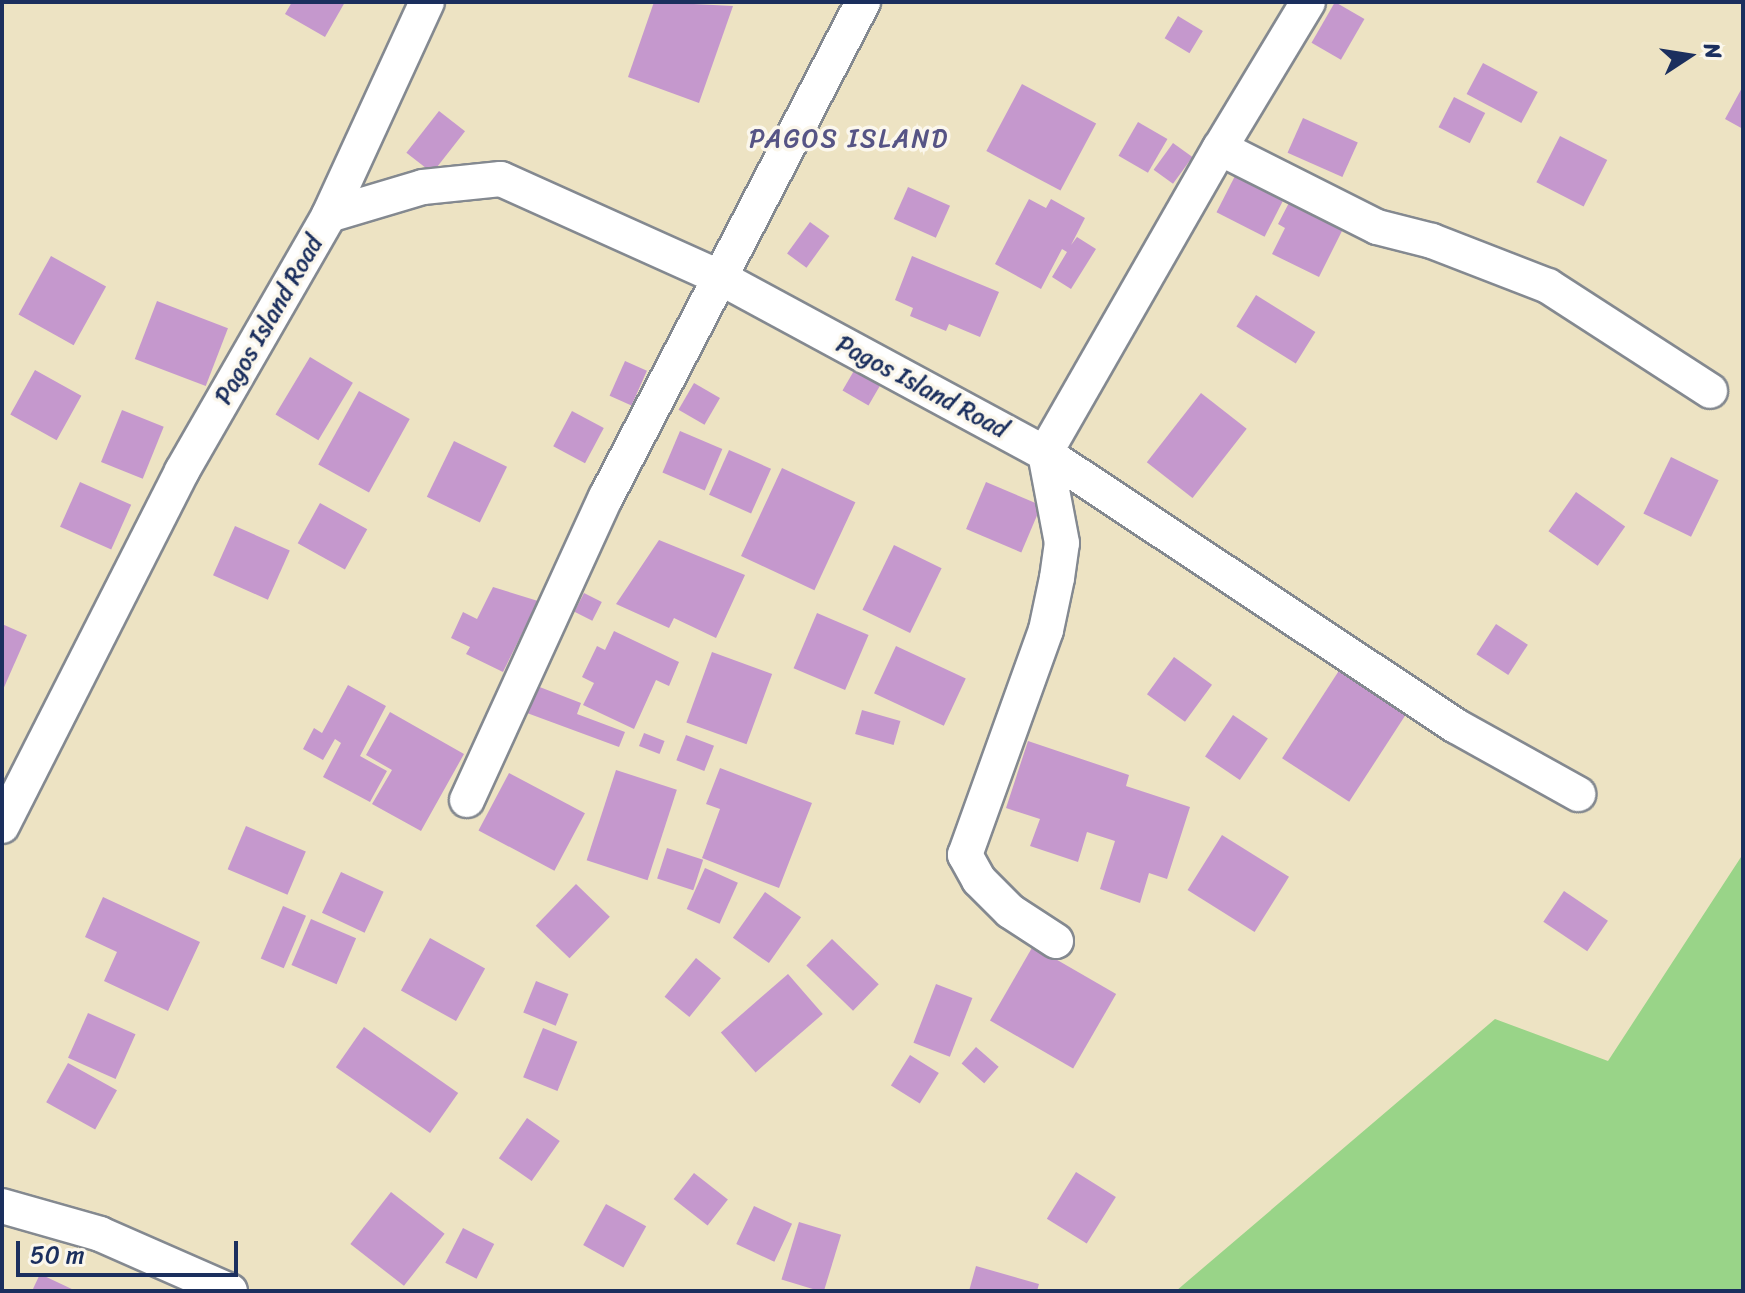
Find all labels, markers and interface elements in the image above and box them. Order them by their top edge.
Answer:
north arrow [1649,16,1729,96]
text: N [1692,39,1734,62]
district label: PAGOS ISLAND [750,123,948,155]
street label: Pagos Island Road [209,230,329,410]
street label: Pagos Island Road [831,329,1013,445]
scale bar [20,1225,242,1275]
text: 50 m [30,1234,85,1276]

